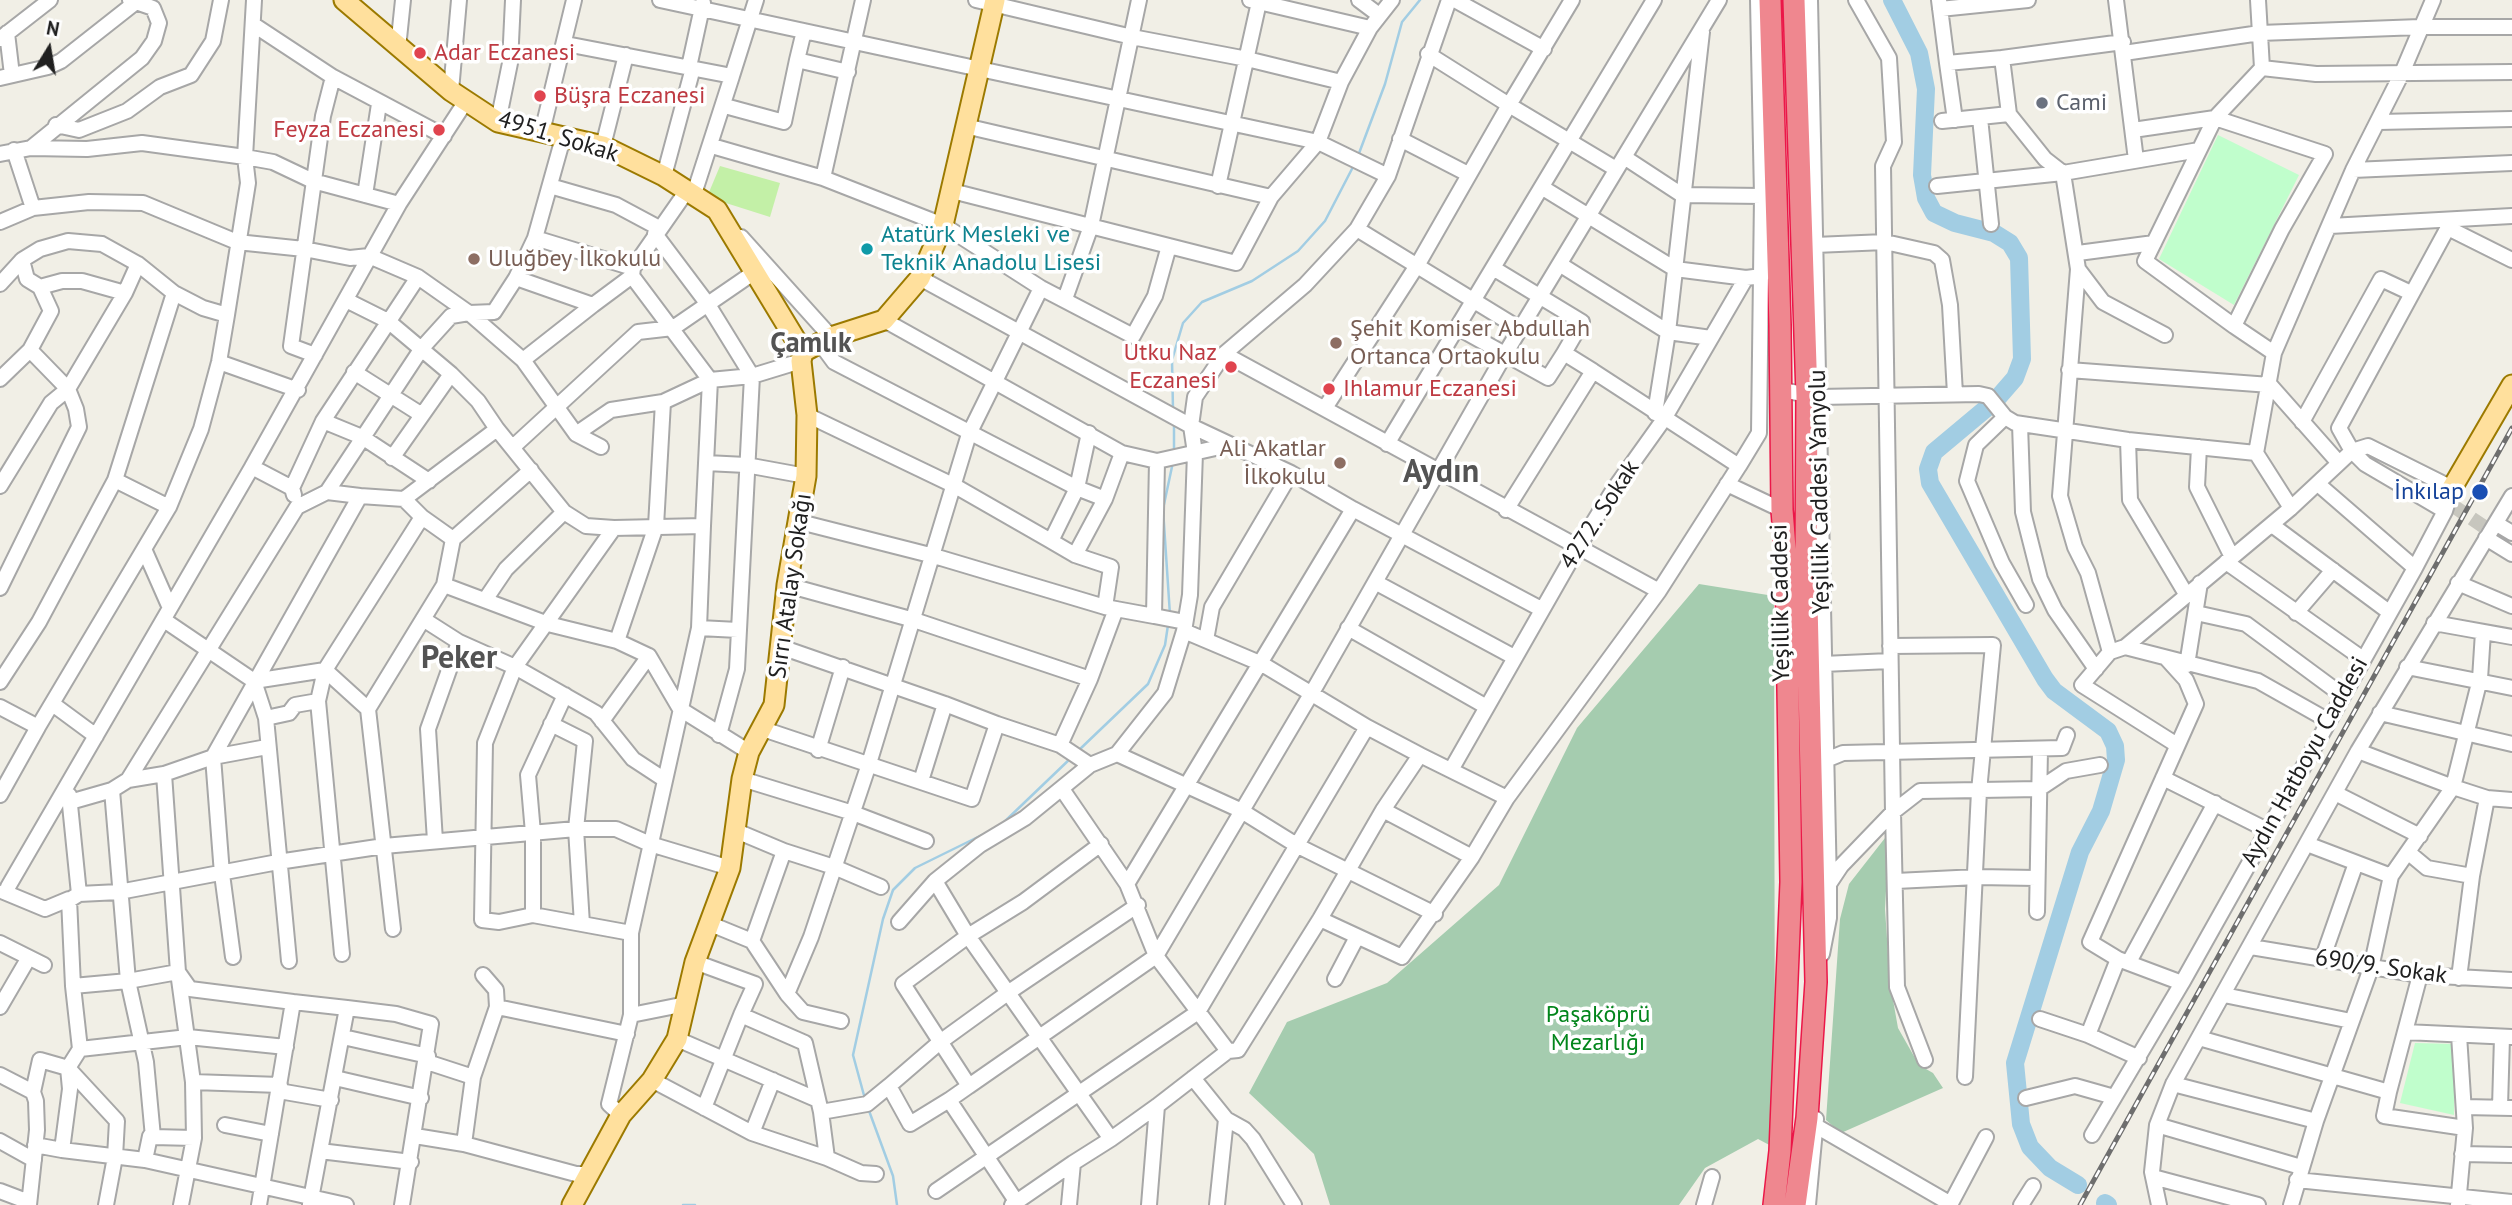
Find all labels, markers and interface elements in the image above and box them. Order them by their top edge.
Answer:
north arrow [14,14,84,84]
text: N [45,15,61,41]
place label: Adar Eczanesi [434,39,575,67]
marker: Adar Eczanesi [412,45,428,61]
place label: Büşra Eczanesi [554,82,705,110]
marker: Büşra Eczanesi [532,88,548,104]
place label: Cami [2056,89,2107,117]
marker: Cami [2034,95,2050,111]
street label: 4951. Sokak [494,105,622,169]
place label: Feyza Eczanesi [273,116,425,144]
marker: Feyza Eczanesi [431,122,447,138]
place label: Atatürk Mesleki ve Teknik Anadolu Lisesi [881,221,1101,277]
marker: Atatürk Mesleki ve Teknik Anadolu Lisesi [859,241,875,257]
place label: Uluğbey İlkokulu [488,245,661,273]
marker: Uluğbey İlkokulu [466,251,482,267]
place label: Şehit Komiser Abdullah Ortanca Ortaokulu [1350,315,1590,371]
district label: Çamlık [770,327,852,361]
marker: Şehit Komiser Abdullah Ortanca Ortaokulu [1328,335,1344,351]
place label: Utku Naz Eczanesi [1124,339,1217,395]
marker: Utku Naz Eczanesi [1223,359,1239,375]
street label: Yeşillik Caddesi Yanyolu [1803,369,1837,615]
place label: Ihlamur Eczanesi [1343,375,1517,403]
marker: Ihlamur Eczanesi [1321,381,1337,397]
place label: Ali Akatlar İlkokulu [1219,435,1326,491]
district label: Aydın [1403,454,1479,492]
marker: Ali Akatlar İlkokulu [1332,455,1348,471]
street label: 4272. Sokak [1554,455,1646,575]
place label: İnkılap [2394,478,2464,506]
marker: İnkılap [2470,482,2490,502]
street label: Sırrı Atalay Sokağı [764,491,818,681]
street label: Yeşillik Caddesi [1765,524,1797,682]
district label: Peker [421,640,497,678]
street label: Aydın Hatboyu Caddesi [2235,652,2375,872]
street label: 690/9. Sokak [2313,943,2449,991]
park label: Paşaköprü Mezarlığı [1546,1001,1650,1057]

